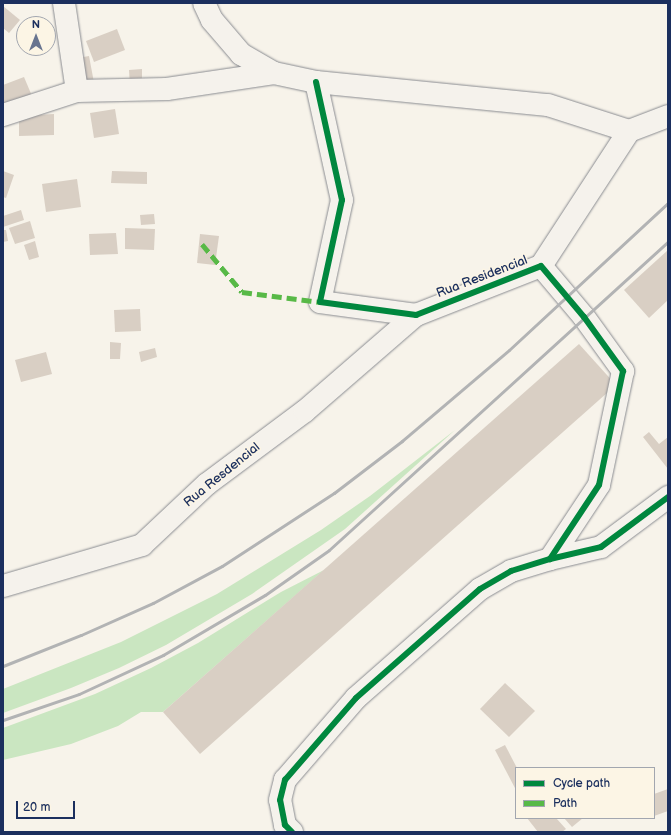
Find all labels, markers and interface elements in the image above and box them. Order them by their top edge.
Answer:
north arrow [16,16,56,56]
text: N [32,18,40,31]
street label: Rua Residencial [434,252,530,302]
street label: Rua Resdencial [181,440,263,510]
legend [515,767,655,819]
text: Cycle path [553,776,610,791]
scale bar [18,793,77,819]
text: Path [553,796,577,811]
text: 20 m [23,800,50,815]

